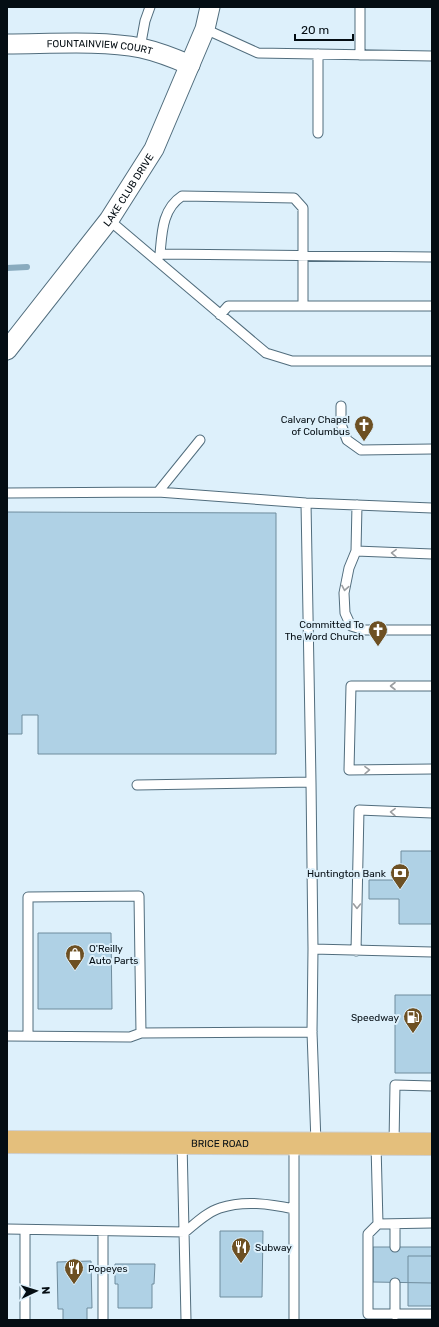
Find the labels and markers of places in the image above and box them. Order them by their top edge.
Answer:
place label: Calvary Chapel of Columbus [281,414,350,438]
church icon: Calvary Chapel of Columbus [353,414,375,442]
place label: Committed To The Word Church [285,619,364,643]
church icon: Committed To The Word Church [367,619,389,647]
bank icon: Huntington Bank [389,862,411,890]
place label: Huntington Bank [307,868,387,880]
shop icon: O'Reilly Auto Parts [64,943,86,971]
place label: O'Reilly Auto Parts [89,943,138,967]
fuel station icon: Speedway [402,1006,424,1034]
place label: Speedway [351,1012,399,1024]
restaurant icon: Subway [230,1236,252,1264]
place label: Subway [255,1242,292,1254]
restaurant icon: Popeyes [63,1257,85,1285]
place label: Popeyes [88,1263,128,1275]

